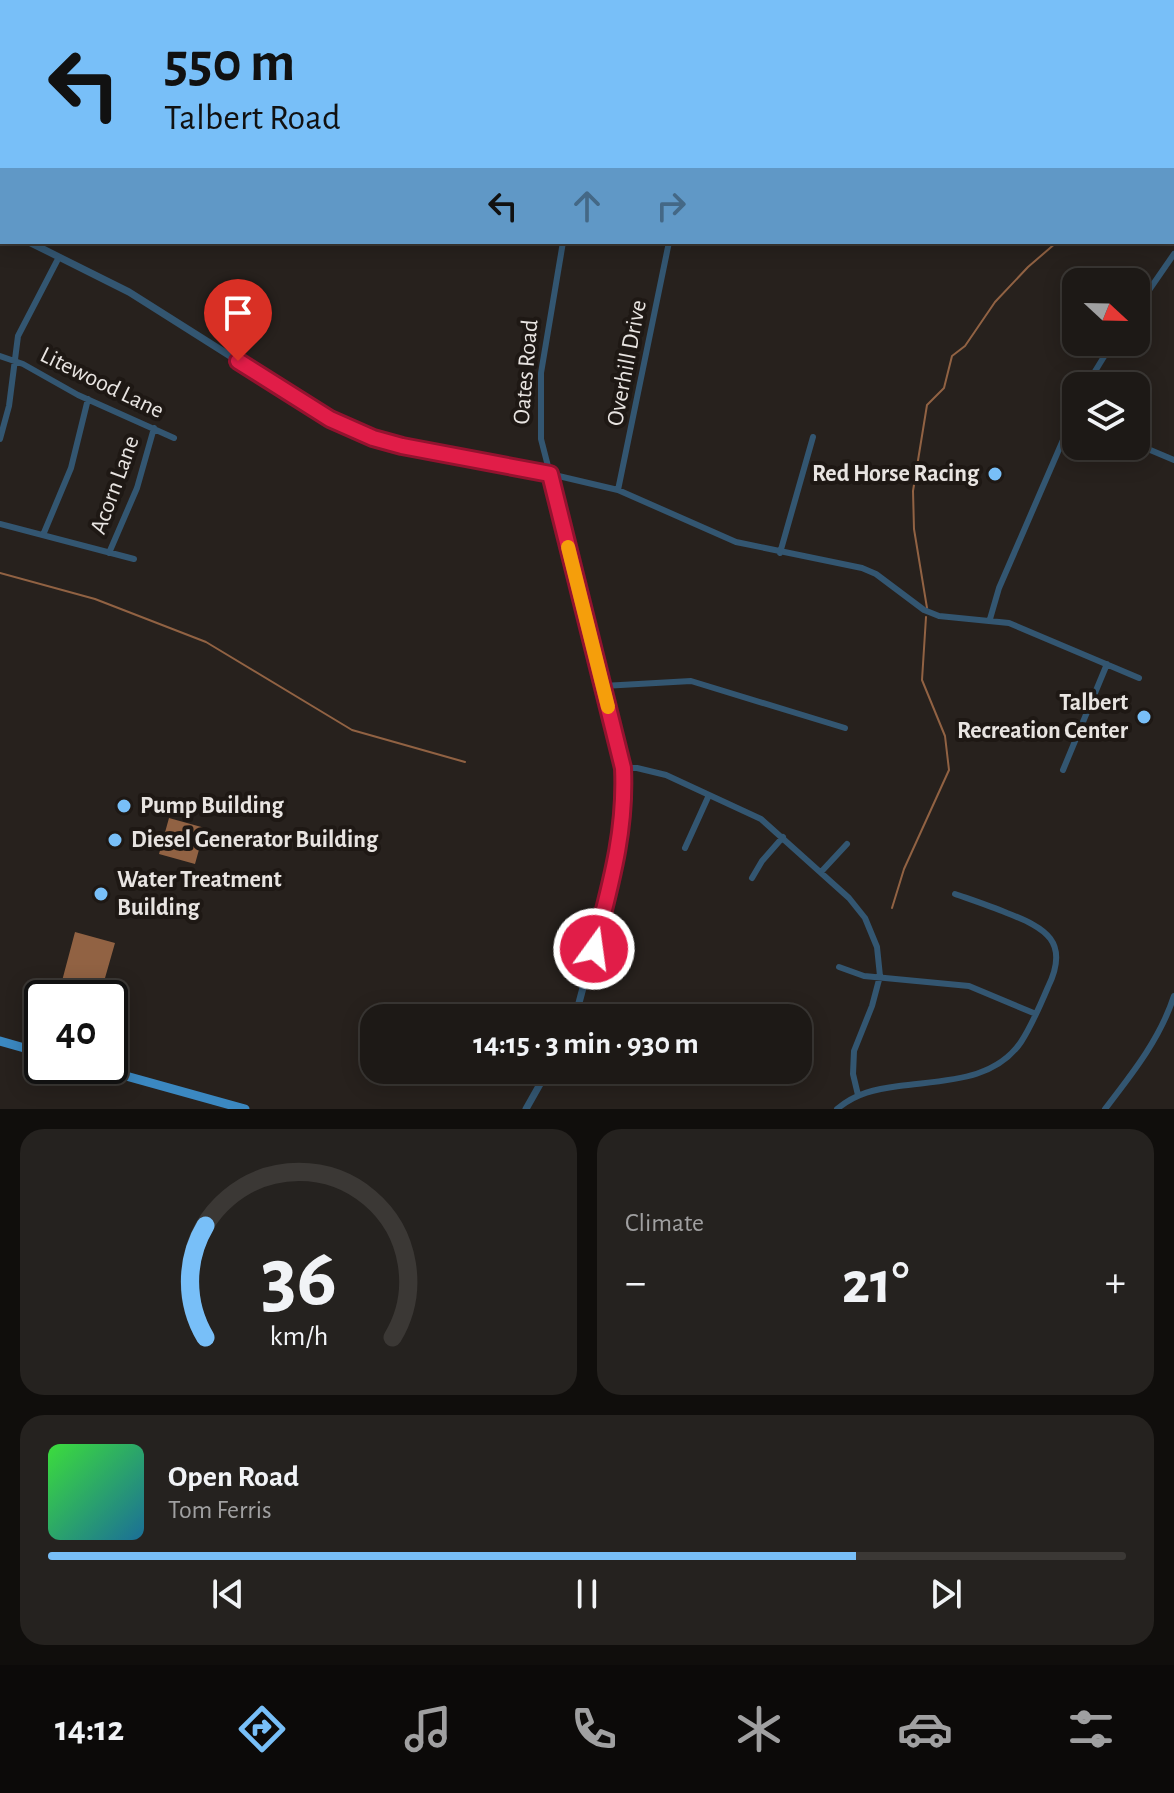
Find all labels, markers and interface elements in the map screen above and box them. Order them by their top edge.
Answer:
icon: left [32,32,136,136]
text: 550 m [164,35,295,91]
text: Talbert Road [164,100,341,136]
icon: left [481,184,525,228]
icon: ahead [565,184,609,228]
icon: right [649,184,693,228]
north arrow [1062,268,1150,356]
map controls [1062,268,1150,460]
pin [204,279,272,361]
icon: arrive [216,291,260,335]
street label: Overhill Drive [603,298,651,428]
street label: Oates Road [509,319,543,425]
street label: Litewood Lane [36,343,168,423]
button: layers [1062,372,1150,460]
street label: Acorn Lane [86,433,144,537]
place label: Red Horse Racing [812,462,980,486]
marker: Red Horse Racing [986,465,1004,483]
place label: Talbert Recreation Center [957,691,1129,743]
marker: Talbert Recreation Center [1135,708,1153,726]
place label: Pump Building [140,794,284,818]
marker: Pump Building [115,797,133,815]
place label: Diesel Generator Building [131,828,379,852]
marker: Diesel Generator Building [106,831,124,849]
place label: Water Treatment Building [117,868,282,920]
marker: Water Treatment Building [92,885,110,903]
position arrow [552,907,636,991]
speed limit sign: 40 [24,980,128,1084]
text: 14:15 · 3 min · 930 m [473,1029,699,1059]
text: Climate [625,1210,704,1236]
text: 36 [260,1237,337,1321]
text: 21° [842,1254,909,1314]
text: − [625,1261,646,1305]
text: + [1105,1261,1126,1305]
text: km/h [269,1322,328,1351]
text: Open Road [168,1462,299,1492]
text: Tom Ferris [168,1497,272,1523]
icon: previous [206,1572,250,1616]
icon: pause [565,1572,609,1616]
icon: next [924,1572,968,1616]
icon: directions [234,1701,290,1757]
icon: music [400,1701,456,1757]
icon: phone [566,1701,622,1757]
icon: climate [731,1701,787,1757]
icon: car [897,1701,953,1757]
icon: filters [1063,1701,1119,1757]
text: 14:12 [55,1711,124,1747]

